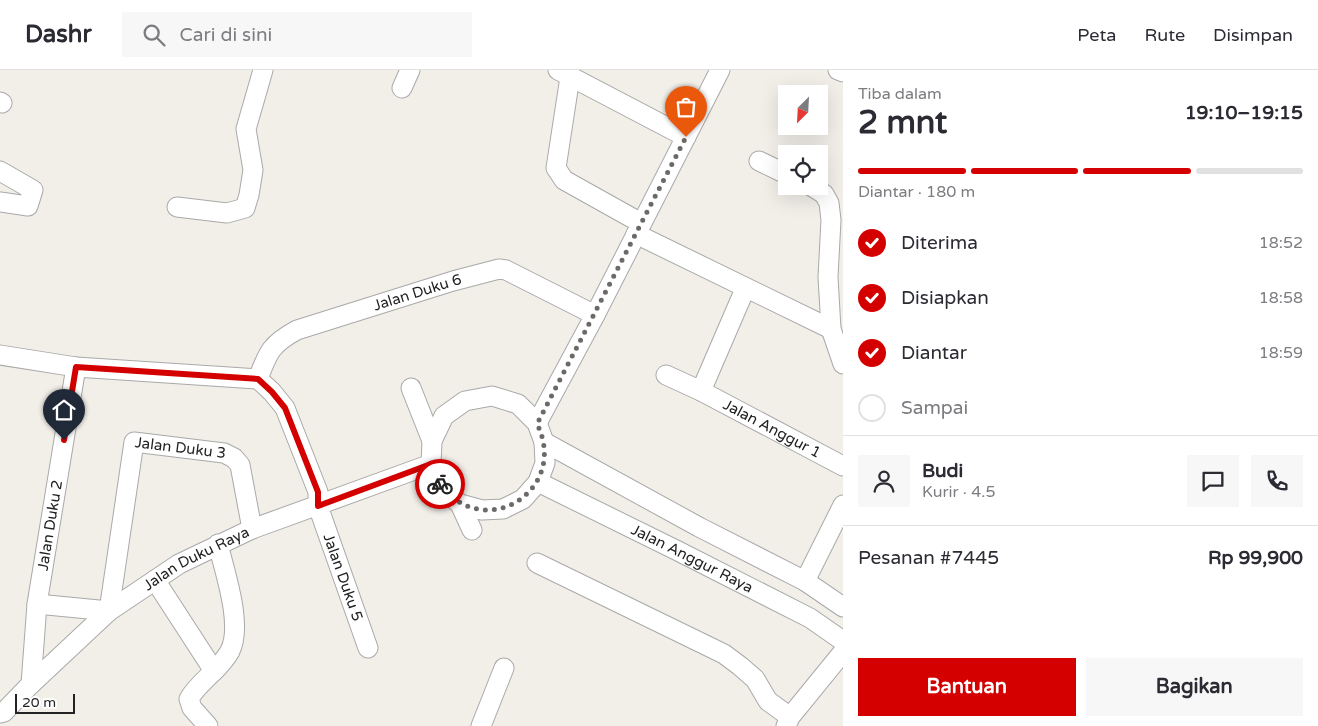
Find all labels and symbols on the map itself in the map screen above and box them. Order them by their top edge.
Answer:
north arrow [778,85,828,135]
pin [665,86,707,137]
street label: Jalan Duku 6 [371,270,463,315]
pin [43,389,85,440]
street label: Jalan Anggur 1 [720,395,824,462]
street label: Jalan Duku 3 [134,433,227,462]
courier [415,459,465,509]
street label: Jalan Duku 2 [34,479,66,572]
street label: Jalan Anggur Raya [628,520,756,597]
street label: Jalan Duku Raya [140,523,252,594]
street label: Jalan Duku 5 [319,531,367,624]
scale bar [15,691,75,714]

